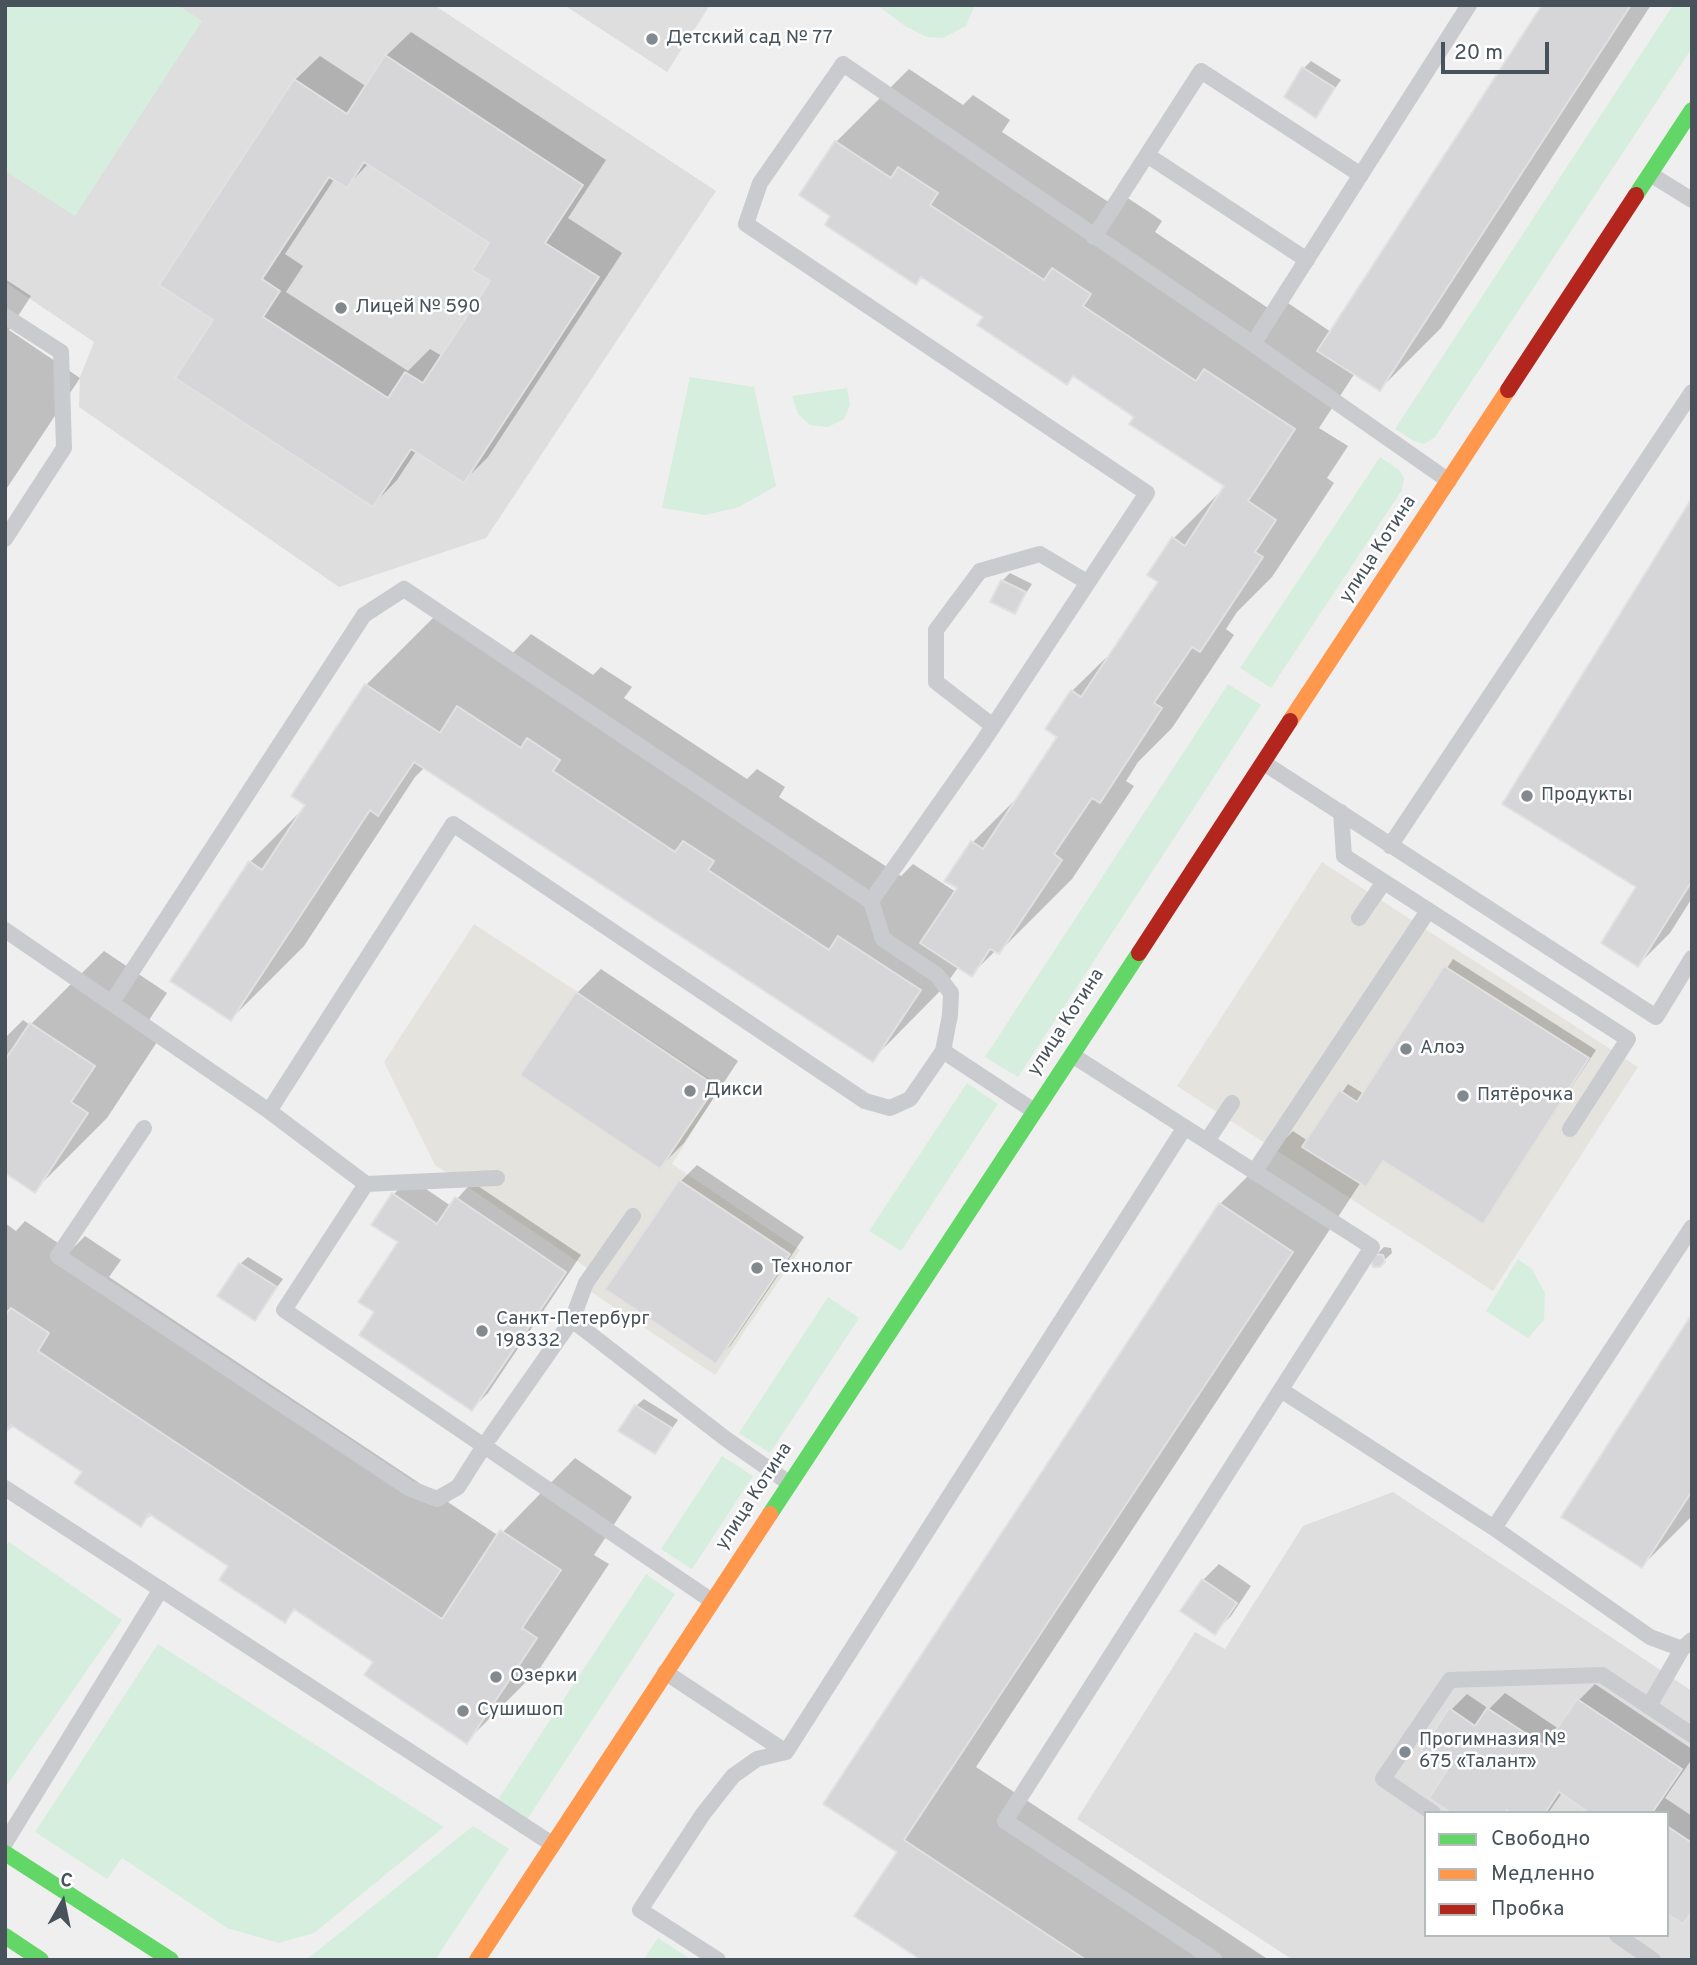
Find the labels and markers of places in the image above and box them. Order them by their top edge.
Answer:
place label: Детский сад № 77 [666,28,833,50]
marker: Детский сад № 77 [644,31,660,47]
place label: Лицей № 590 [355,297,480,319]
marker: Лицей № 590 [333,300,349,316]
place label: Продукты [1541,785,1632,807]
marker: Продукты [1519,788,1535,804]
place label: Алоэ [1420,1038,1465,1060]
marker: Алоэ [1398,1041,1414,1057]
place label: Дикси [704,1080,763,1102]
marker: Дикси [682,1083,698,1099]
place label: Пятёрочка [1477,1085,1573,1107]
marker: Пятёрочка [1455,1088,1471,1104]
place label: Технолог [771,1257,853,1279]
marker: Технолог [749,1260,765,1276]
place label: Санкт-Петербург 198332 [496,1309,649,1353]
marker: Санкт-Петербург 198332 [474,1323,490,1339]
place label: Озерки [510,1666,577,1688]
marker: Озерки [488,1669,504,1685]
place label: Сушишоп [477,1700,563,1722]
marker: Сушишоп [455,1703,471,1719]
place label: Прогимназия № 675 «Талант» [1419,1730,1566,1774]
marker: Прогимназия № 675 «Талант» [1397,1744,1413,1760]

